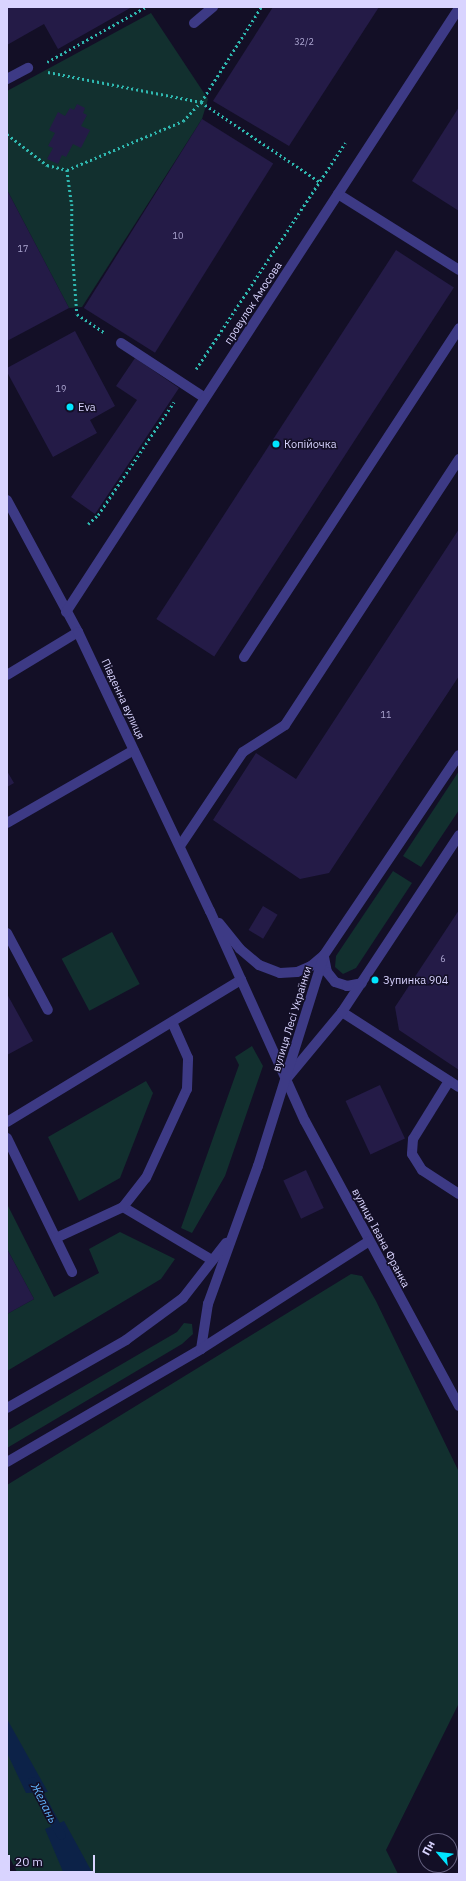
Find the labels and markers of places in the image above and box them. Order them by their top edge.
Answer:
place label: Eva [78,400,96,414]
marker: Eva [65,402,75,412]
place label: Копійочка [284,437,337,451]
marker: Копійочка [271,439,281,449]
place label: Зупинка 904 [383,973,448,987]
marker: Зупинка 904 [370,975,380,985]

